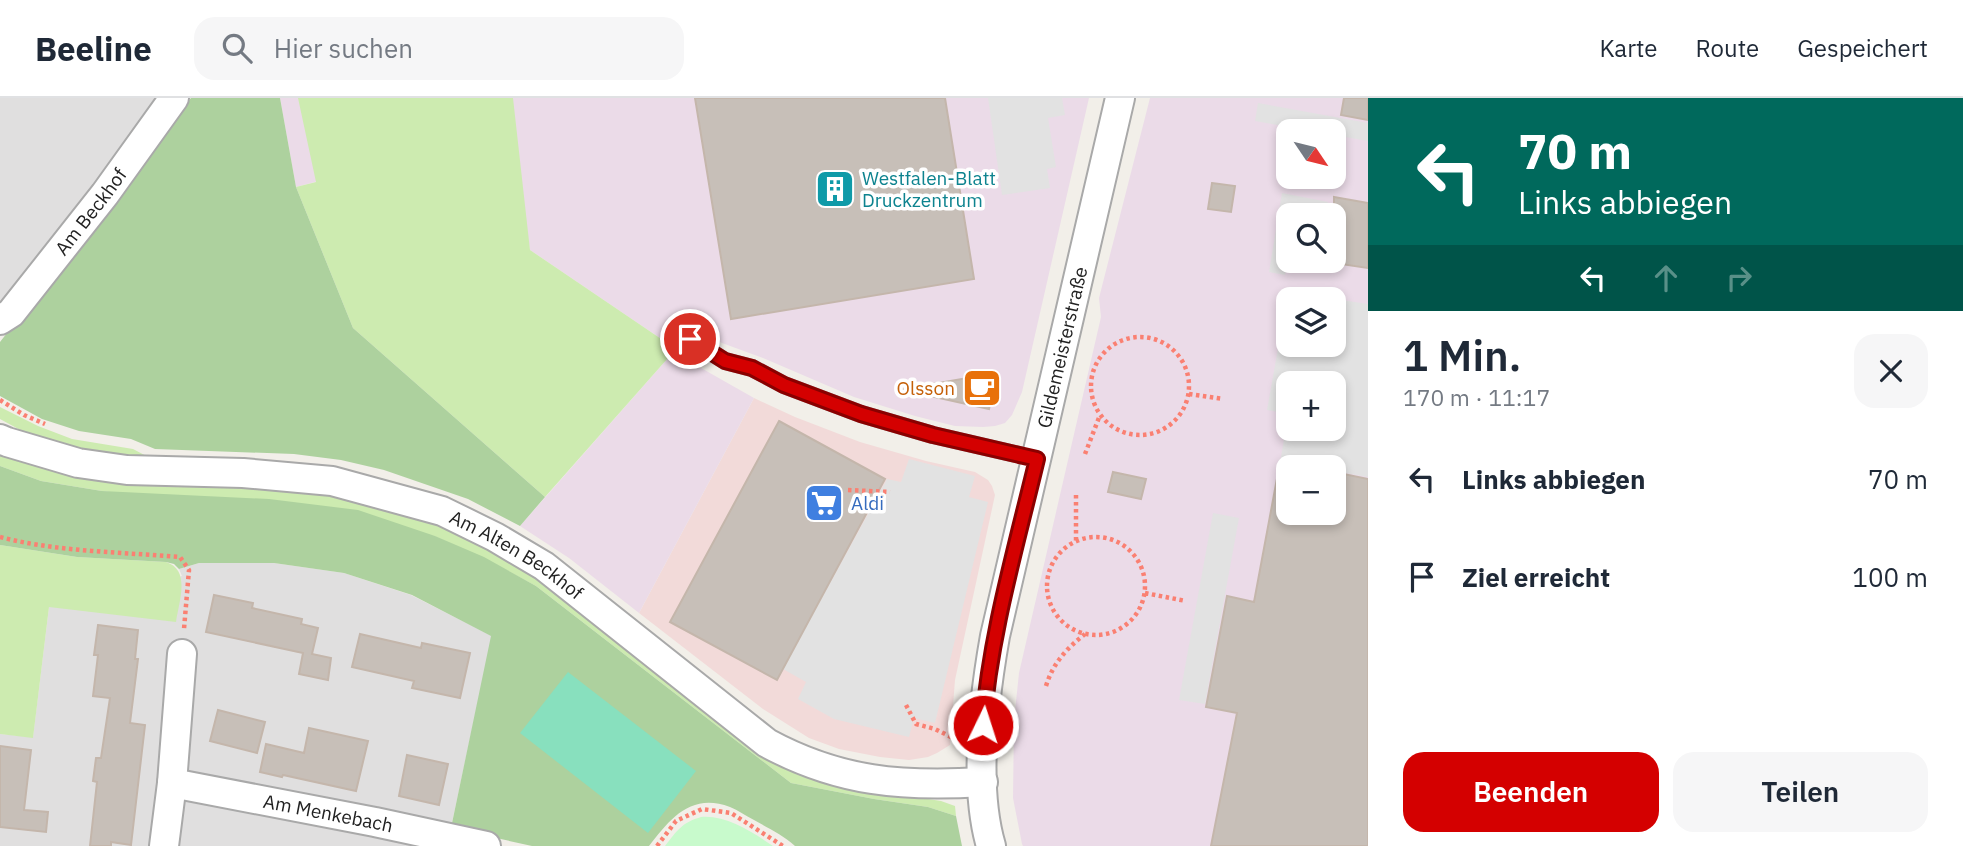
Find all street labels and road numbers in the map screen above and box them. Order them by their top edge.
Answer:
street label: Am Beckhof [50,164,132,260]
street label: Gildemeisterstraße [1032,264,1092,430]
street label: Am Alten Beckhof [446,505,588,605]
street label: Am Menkebach [261,789,395,838]

